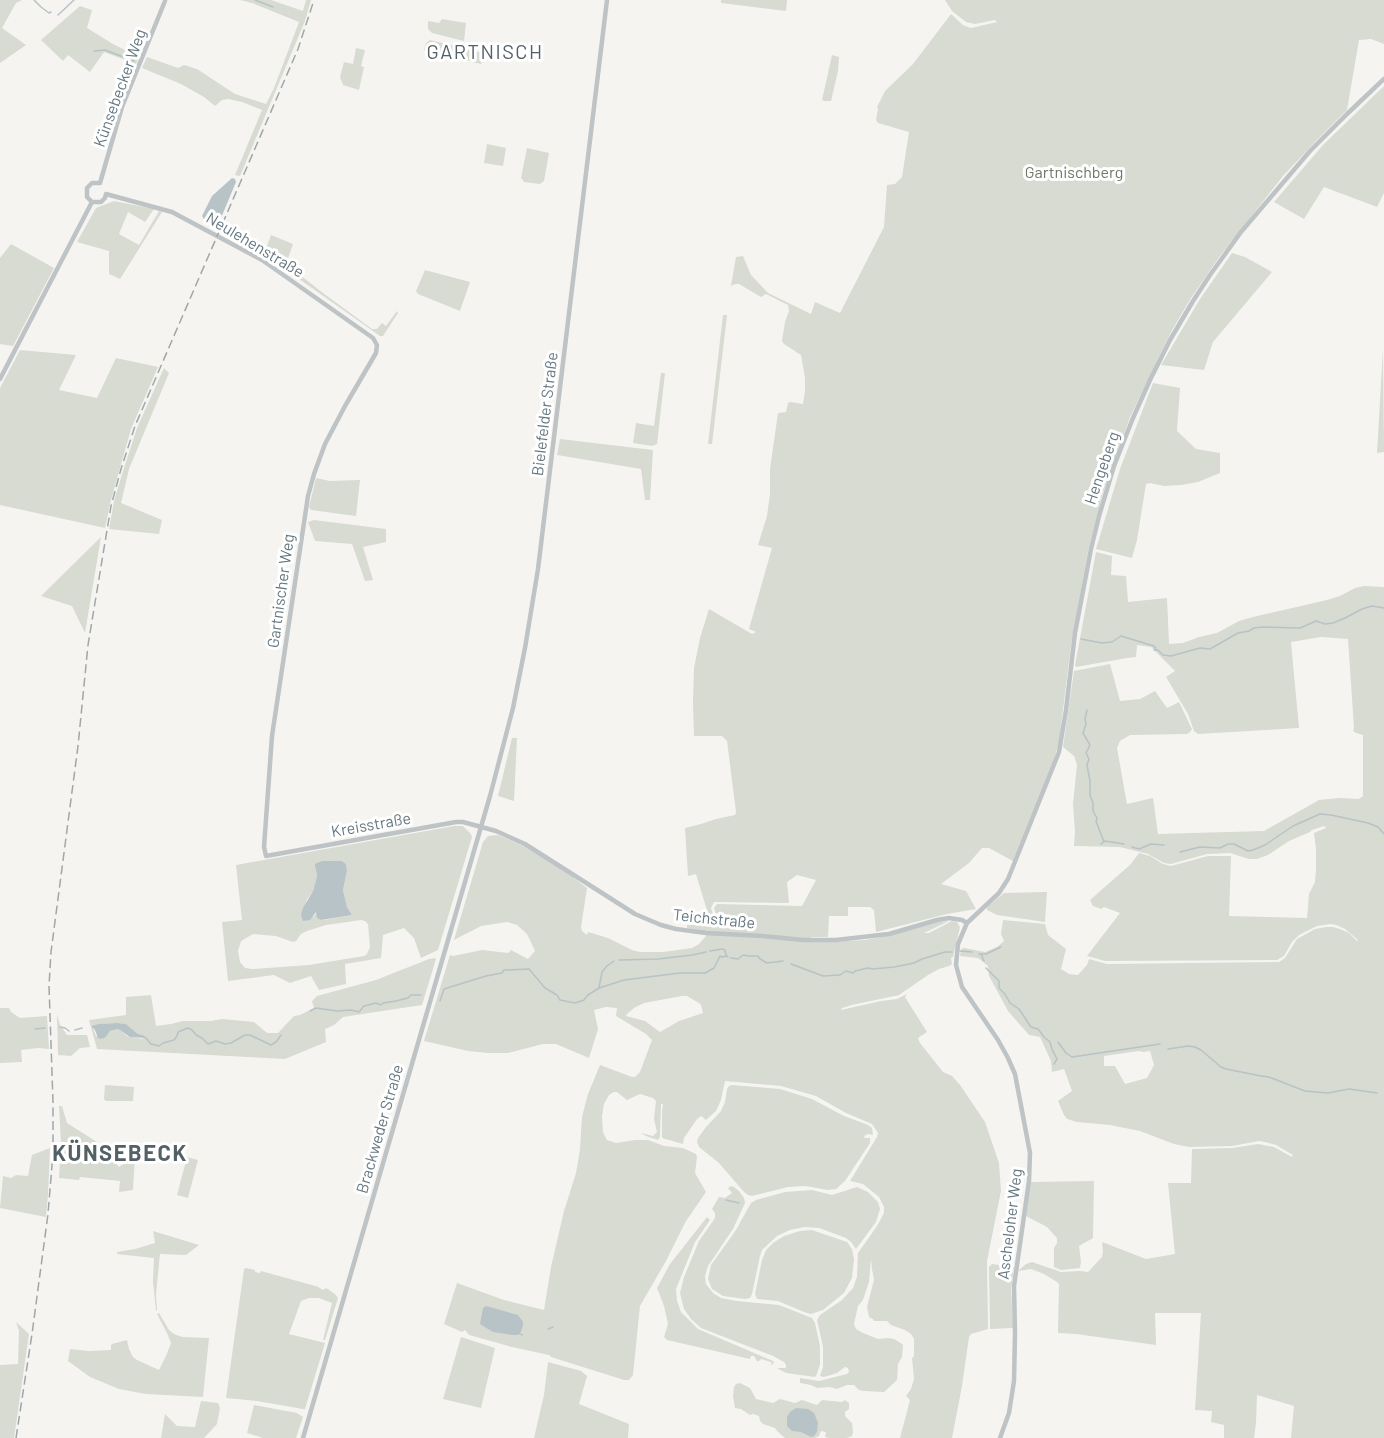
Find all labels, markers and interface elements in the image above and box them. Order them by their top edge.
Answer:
street label: Künsebecker Weg [90,26,150,150]
district label: GARTNISCH [426,40,544,64]
park label: Gartnischberg [1025,163,1123,183]
street label: Neulehenstraße [203,208,307,282]
street label: Bielefelder Straße [528,351,562,477]
street label: Hengeberg [1081,429,1123,507]
street label: Gartnischer Weg [263,533,299,649]
street label: Kreisstraße [330,809,412,841]
street label: Teichstraße [672,905,756,933]
street label: Brackweder Straße [352,1062,408,1196]
district label: KÜNSEBECK [52,1141,188,1167]
street label: Ascheloher Weg [994,1167,1026,1281]

